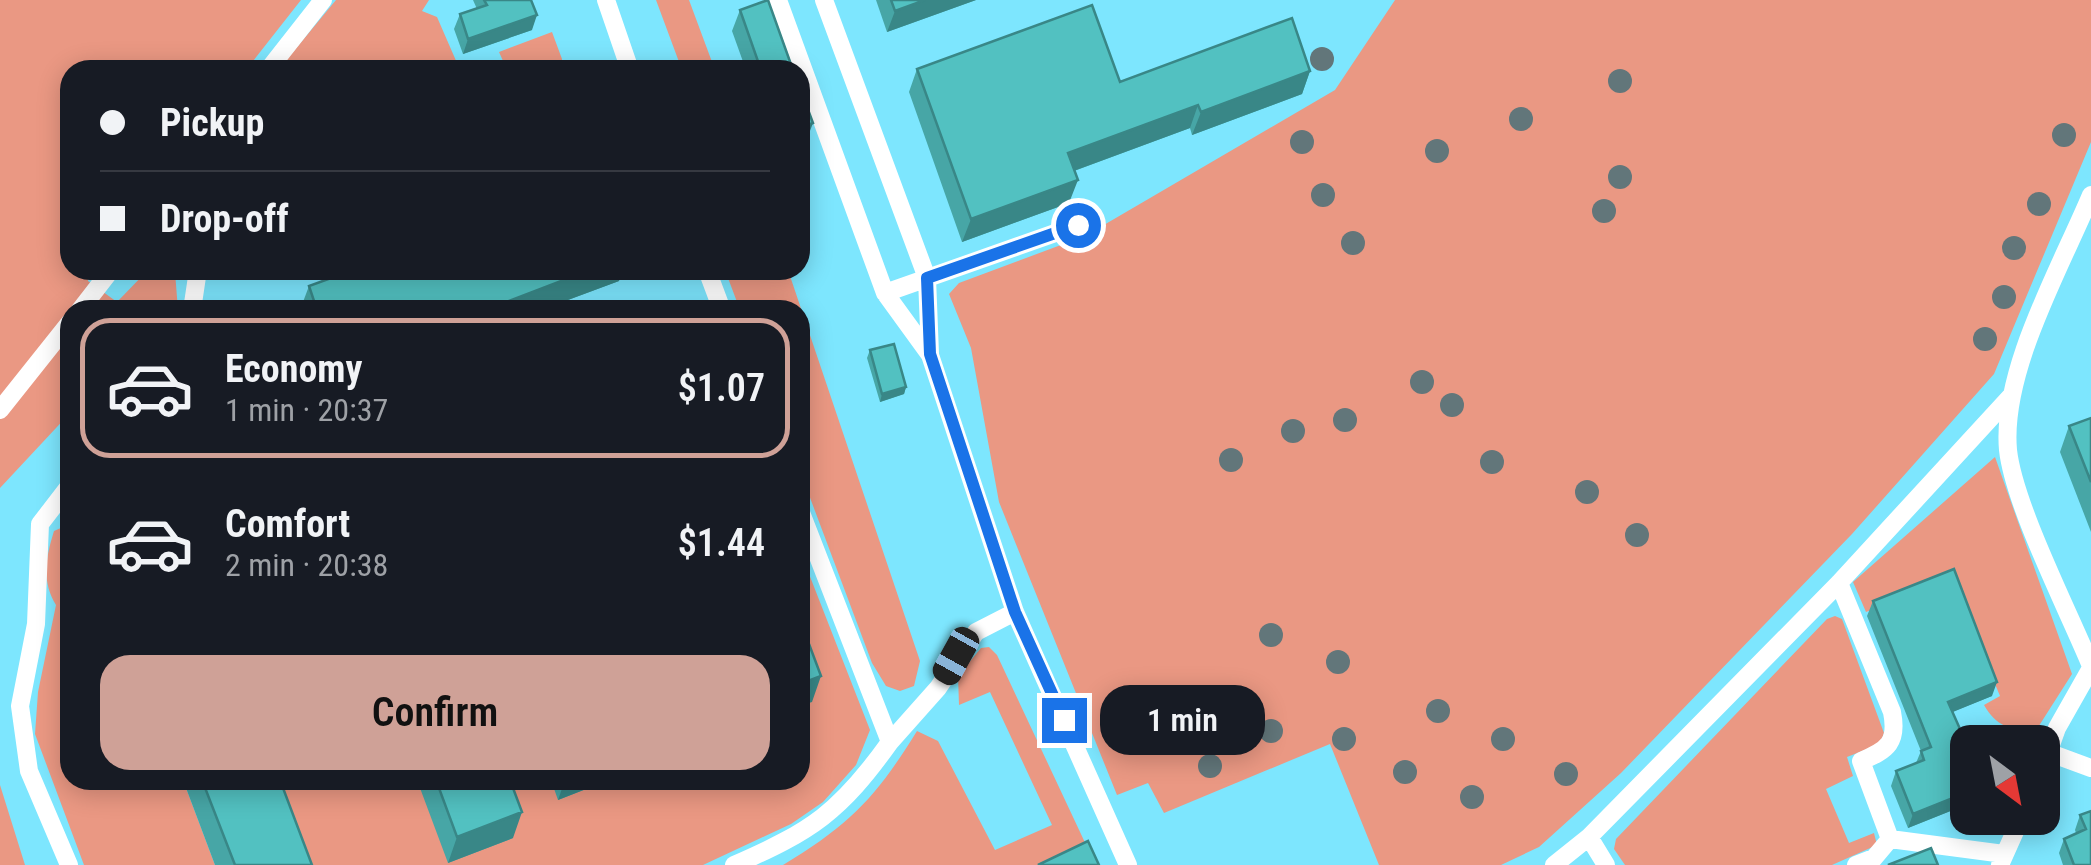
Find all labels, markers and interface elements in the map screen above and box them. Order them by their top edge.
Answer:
text: Pickup [160,101,264,145]
text: Drop-off [160,197,289,241]
route start [1056,203,1101,248]
icon: car [105,343,195,433]
text: Economy [225,347,362,391]
text: $1.07 [678,366,765,410]
text: 1 min · 20:37 [225,391,388,429]
icon: car [105,498,195,588]
text: Comfort [225,502,350,546]
text: $1.44 [678,521,765,565]
text: 2 min · 20:38 [225,546,388,584]
car [928,622,984,690]
button: Confirm [100,655,770,770]
callout: 1 min [1099,685,1264,755]
route end [1042,698,1087,743]
text: 1 min [1147,701,1218,739]
north arrow [1950,725,2060,835]
map controls [1950,725,2060,835]

